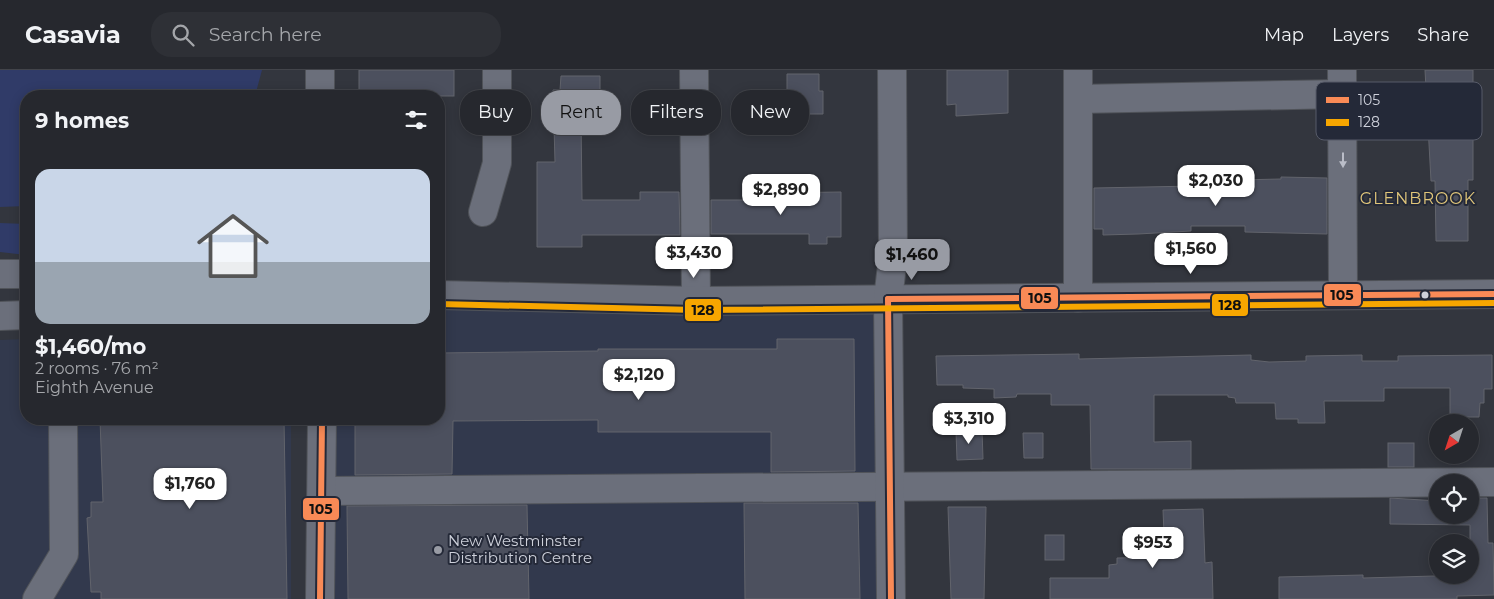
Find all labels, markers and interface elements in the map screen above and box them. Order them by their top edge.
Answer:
search box [151,12,501,57]
text: Casavia [25,20,121,49]
icon: search [169,21,197,49]
text: Search here [209,23,322,46]
text: Map [1264,24,1304,46]
text: Layers [1332,24,1389,46]
text: Share [1417,24,1469,46]
legend [1316,82,1482,140]
chip: Buy [460,90,531,135]
chip: Rent [541,90,621,135]
chip: Filters [631,90,721,135]
chip: New [731,90,809,135]
text: 105 [1358,91,1380,109]
icon: filters [402,106,430,134]
text: 9 homes [35,108,129,133]
text: 128 [1358,113,1380,131]
one-way arrow [1339,152,1347,168]
pin: $2,030 [1175,164,1257,207]
text: $2,030 [1189,171,1243,190]
pin: $2,890 [740,174,822,216]
text: $2,890 [753,180,809,199]
district label: GLENBROOK [1360,189,1476,208]
icon: home [188,201,278,291]
pin: $1,560 [1150,232,1232,275]
pin: $3,430 [653,236,735,279]
pin: $1,460 [871,238,953,281]
text: $1,560 [1165,239,1217,258]
text: $3,430 [666,243,722,262]
text: $1,460 [886,245,938,264]
line badge: 105 [1323,283,1362,307]
line badge: 105 [1020,286,1059,310]
text: 105 [1330,286,1354,304]
text: 105 [1028,289,1052,307]
unlabelled marker [1420,290,1430,300]
line badge: 128 [1211,293,1249,317]
text: 128 [1219,296,1242,314]
line badge: 128 [684,298,722,322]
text: 128 [692,301,715,319]
text: $1,460/mo [35,334,146,359]
pin: $2,120 [598,358,680,401]
text: 2 rooms · 76 m² [35,359,159,378]
text: $2,120 [614,365,664,384]
text: Eighth Avenue [35,378,154,397]
pin: $3,310 [928,402,1010,445]
text: $3,310 [944,409,994,428]
north arrow [1429,414,1479,464]
map controls [1429,414,1479,584]
pin: $1,760 [149,468,231,510]
text: $1,760 [165,474,215,493]
button: locate [1429,474,1479,524]
line badge: 105 [302,497,340,521]
text: 105 [309,500,333,518]
pin: $953 [1123,526,1183,569]
place label: New Westminster Distribution Centre [448,531,592,567]
text: $953 [1133,533,1173,552]
button: layers [1429,534,1479,584]
marker: New Westminster Distribution Centre [432,544,444,556]

